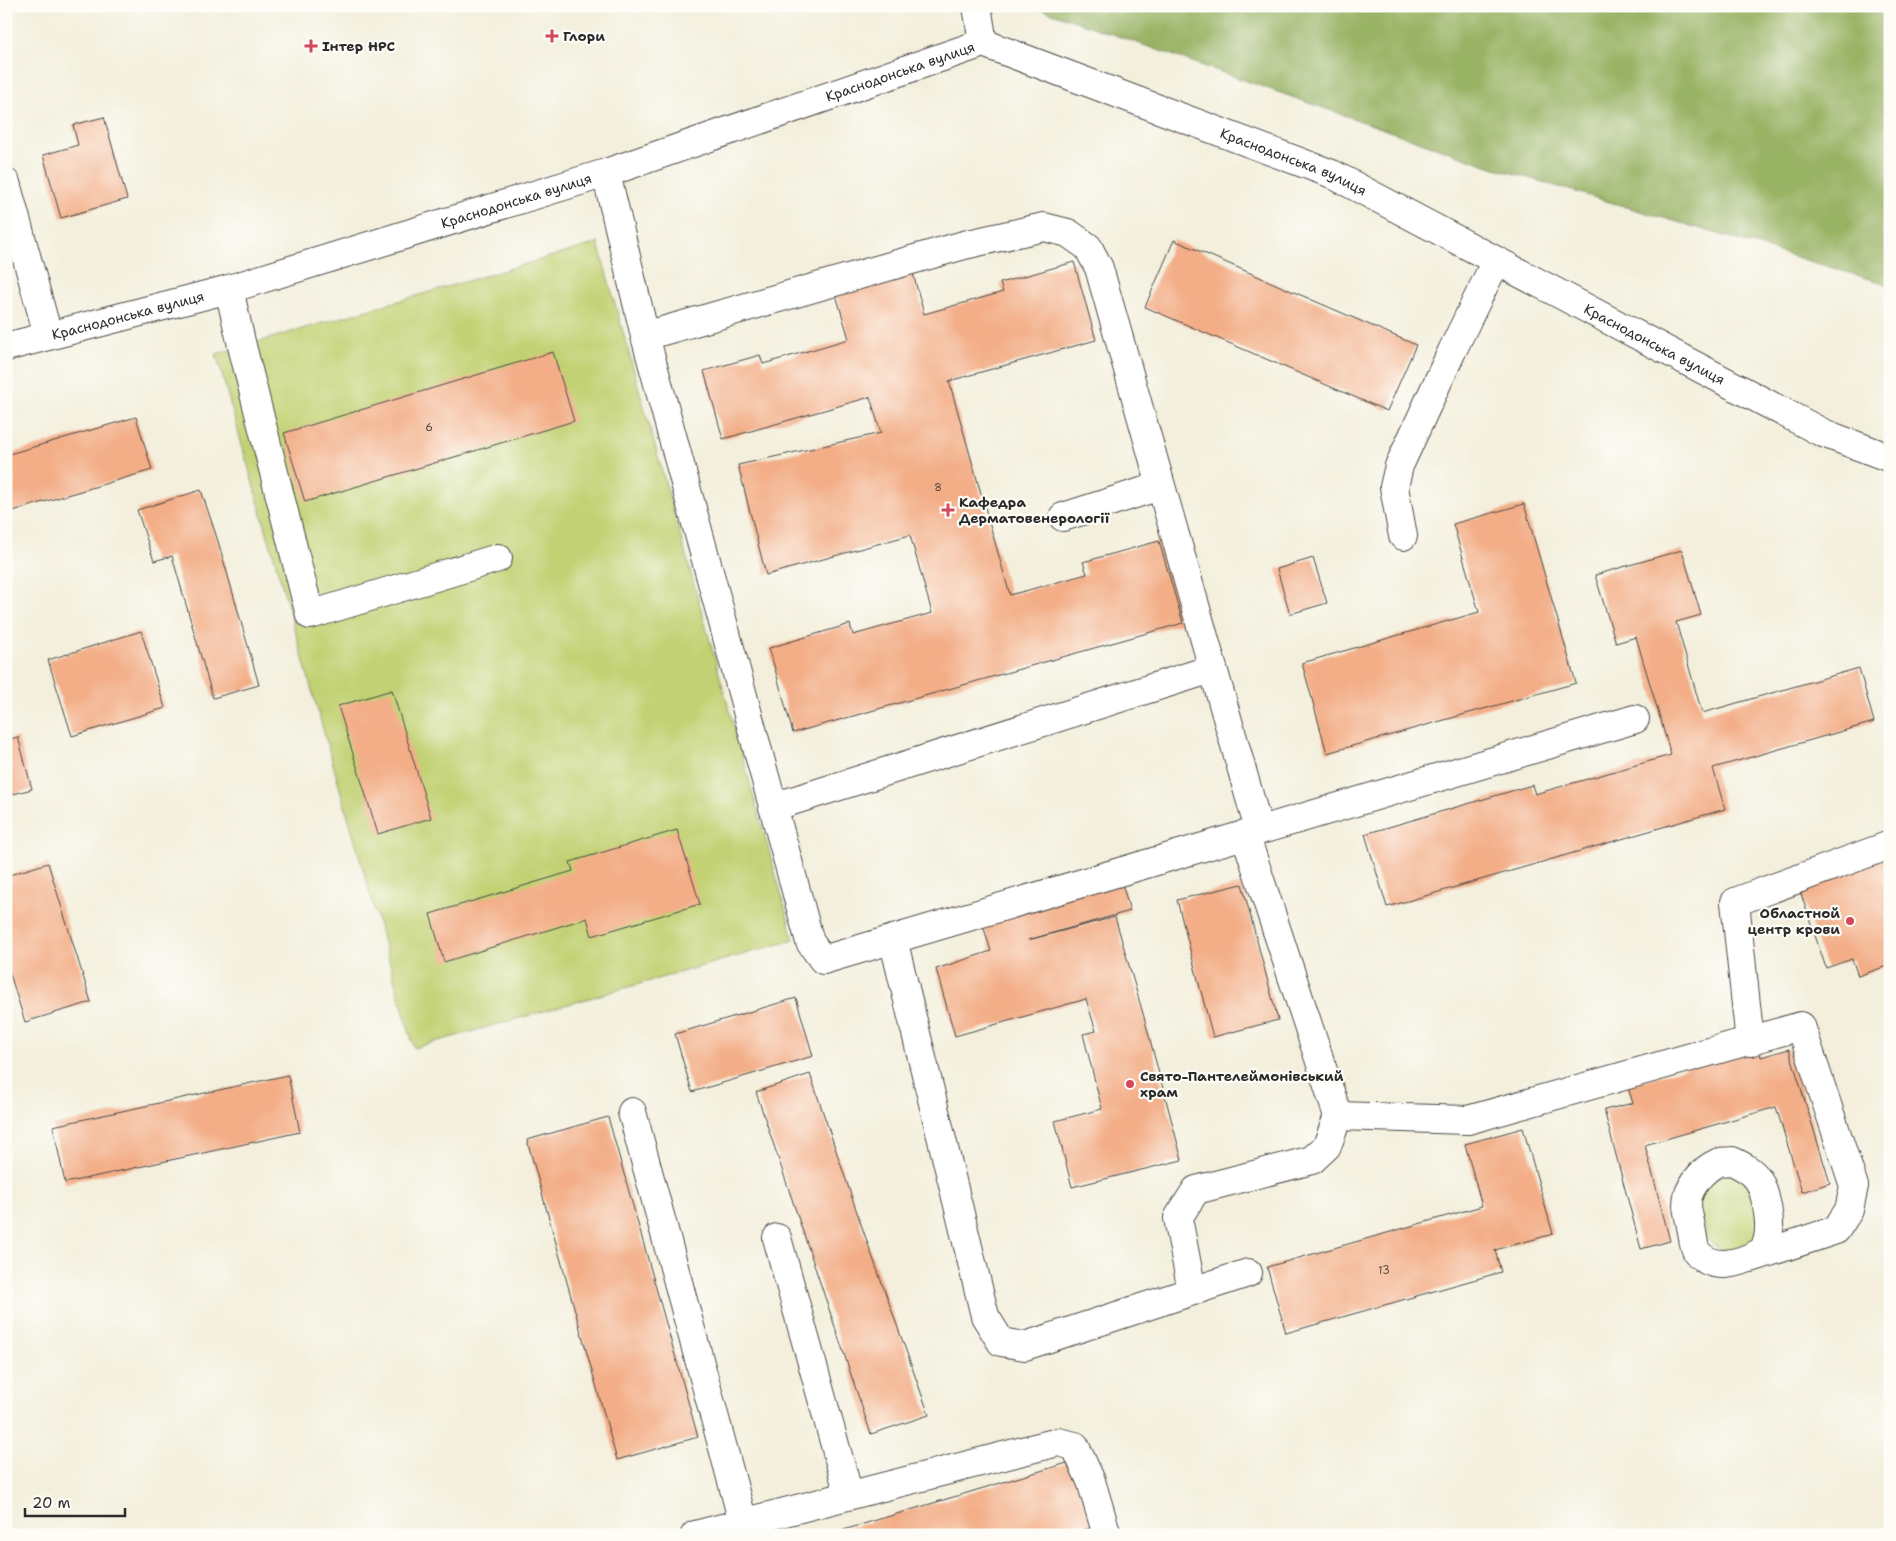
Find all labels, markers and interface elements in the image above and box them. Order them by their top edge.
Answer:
place label: Глори [563,27,605,45]
marker: Глори [545,29,559,43]
place label: Інтер НРС [322,37,395,55]
street label: Краснодонська вулиця [823,38,977,106]
marker: Інтер НРС [304,39,318,53]
street label: Краснодонська вулиця [1218,124,1370,200]
street label: Краснодонська вулиця [439,169,594,232]
street label: Краснодонська вулиця [50,287,206,344]
street label: Краснодонська вулиця [1581,300,1728,389]
house number: 6 [425,420,433,435]
house number: 8 [934,480,942,495]
place label: Кафедра Дерматовенерології [959,493,1110,527]
marker: Кафедра Дерматовенерології [941,503,955,517]
place label: Областной центр крови [1747,904,1840,938]
marker: Областной центр крови [1844,915,1856,927]
place label: Свято-Пантелеймонівський храм [1140,1067,1344,1101]
marker: Свято-Пантелеймонівський храм [1124,1078,1136,1090]
house number: 13 [1378,1263,1390,1278]
scale bar [25,1486,125,1518]
text: 20 m [32,1493,71,1513]

